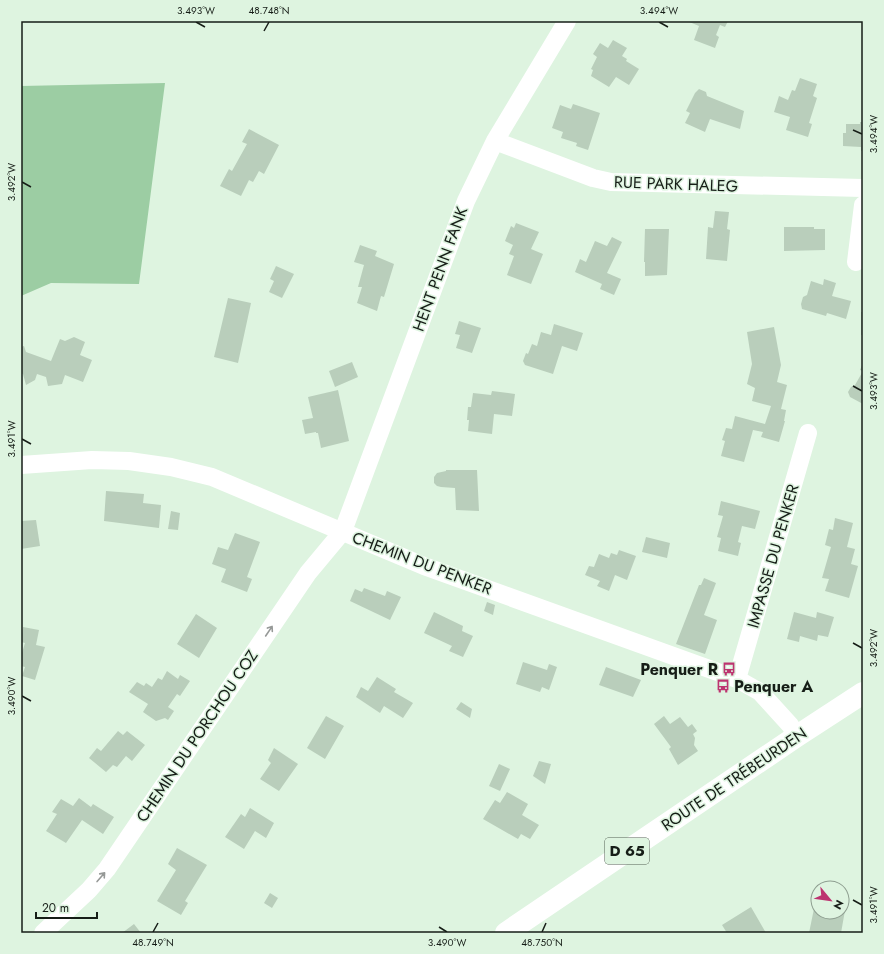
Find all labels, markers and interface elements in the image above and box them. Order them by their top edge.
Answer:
text: 3.493°W [177,3,215,18]
text: 48.748°N [248,3,290,18]
text: 3.494°W [640,3,678,18]
text: 3.494°W [866,115,881,153]
text: 3.492°W [4,163,19,201]
street label: RUE PARK HALEG [614,170,738,198]
street label: HENT PENN FANK [407,204,473,334]
text: 3.493°W [866,372,881,410]
text: 3.491°W [4,420,19,458]
street label: IMPASSE DU PENKER [741,481,805,631]
street label: CHEMIN DU PENKER [349,526,495,600]
one-way arrow [265,625,273,636]
text: 3.492°W [866,629,881,667]
street label: CHEMIN DU PORCHOU COZ [131,645,263,827]
place label: Penquer R [640,658,719,681]
bus stop icon: Penquer R [721,661,737,677]
place label: Penquer A [734,675,813,698]
text: 3.490°W [4,677,19,715]
bus stop icon: Penquer A [715,678,731,694]
street label: ROUTE DE TRÉBEURDEN [657,722,811,836]
road number: D 65 [605,838,649,864]
one-way arrow [96,871,105,882]
north arrow [810,880,850,920]
text: 3.491°W [866,886,881,924]
scale bar [36,894,97,920]
text: N [830,897,848,913]
text: 20 m [42,899,69,917]
text: 48.749°N [132,935,174,950]
text: 3.490°W [428,935,466,950]
text: 48.750°N [521,935,563,950]

